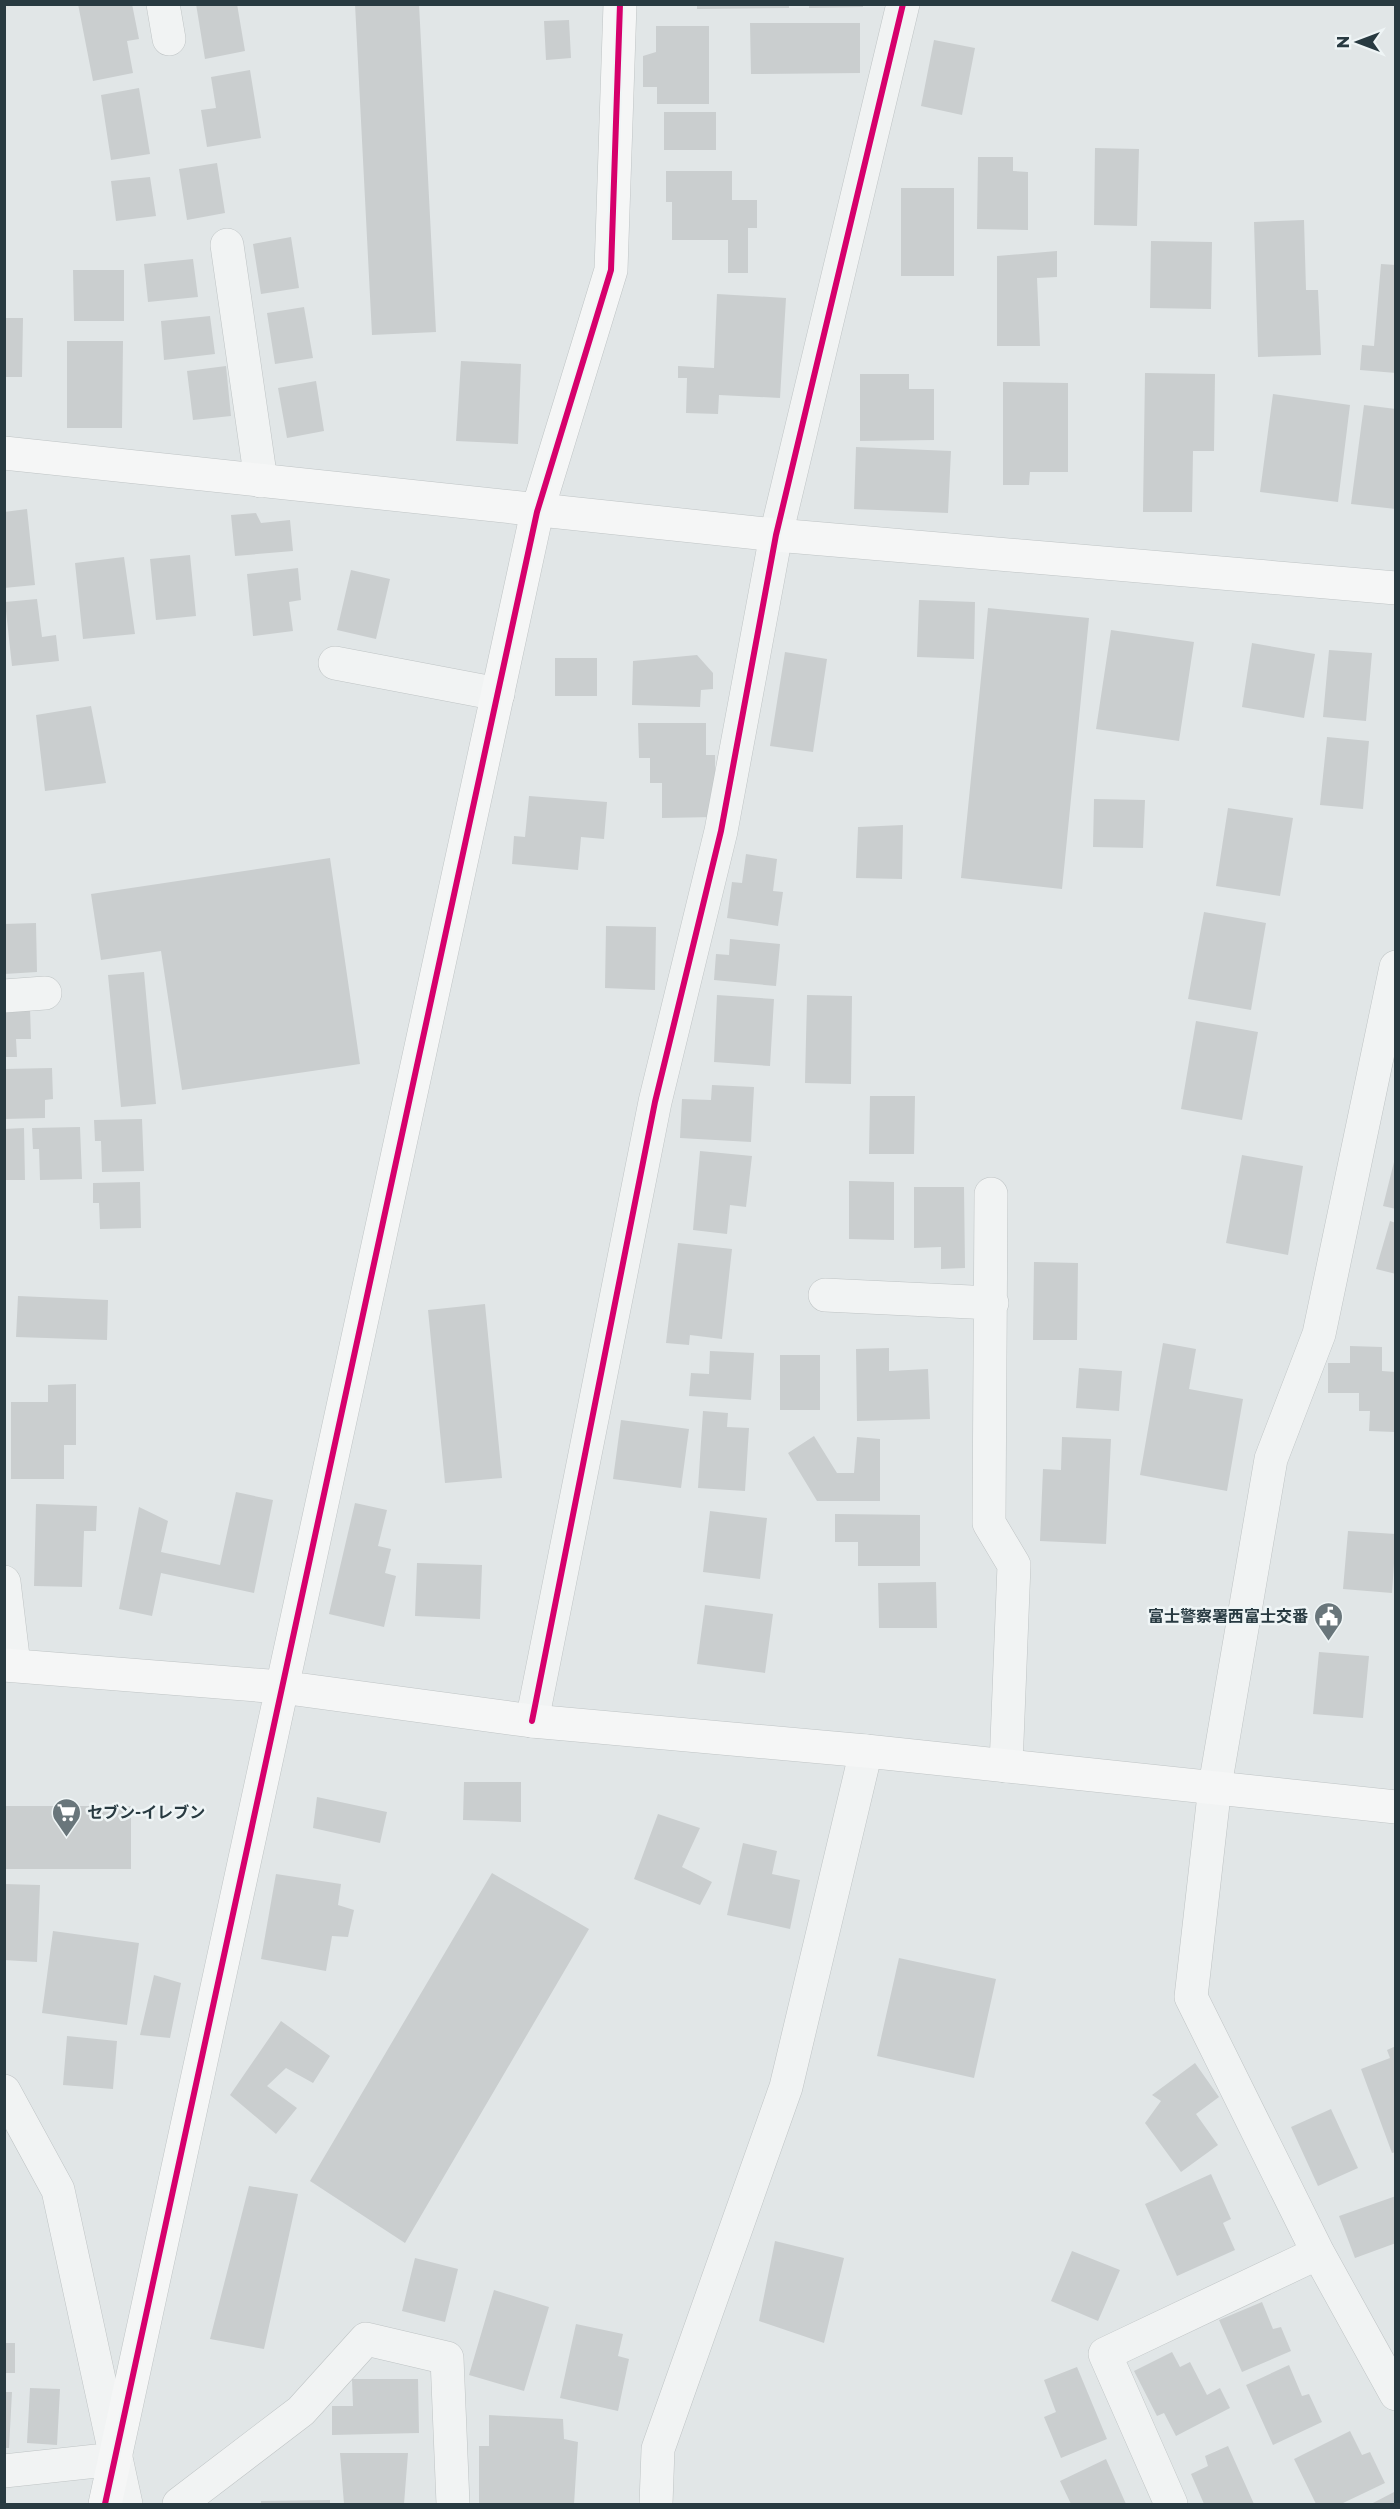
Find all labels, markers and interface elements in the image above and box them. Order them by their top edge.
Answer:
north arrow [1328,12,1388,72]
text: N [1334,36,1353,48]
public building icon: 富士警察署西富士交番 [1313,1600,1345,1642]
place label: 富士警察署西富士交番 [1148,1607,1308,1626]
supermarket icon: セブン-イレブン [50,1796,82,1838]
place label: セブン-イレブン [87,1803,205,1822]

